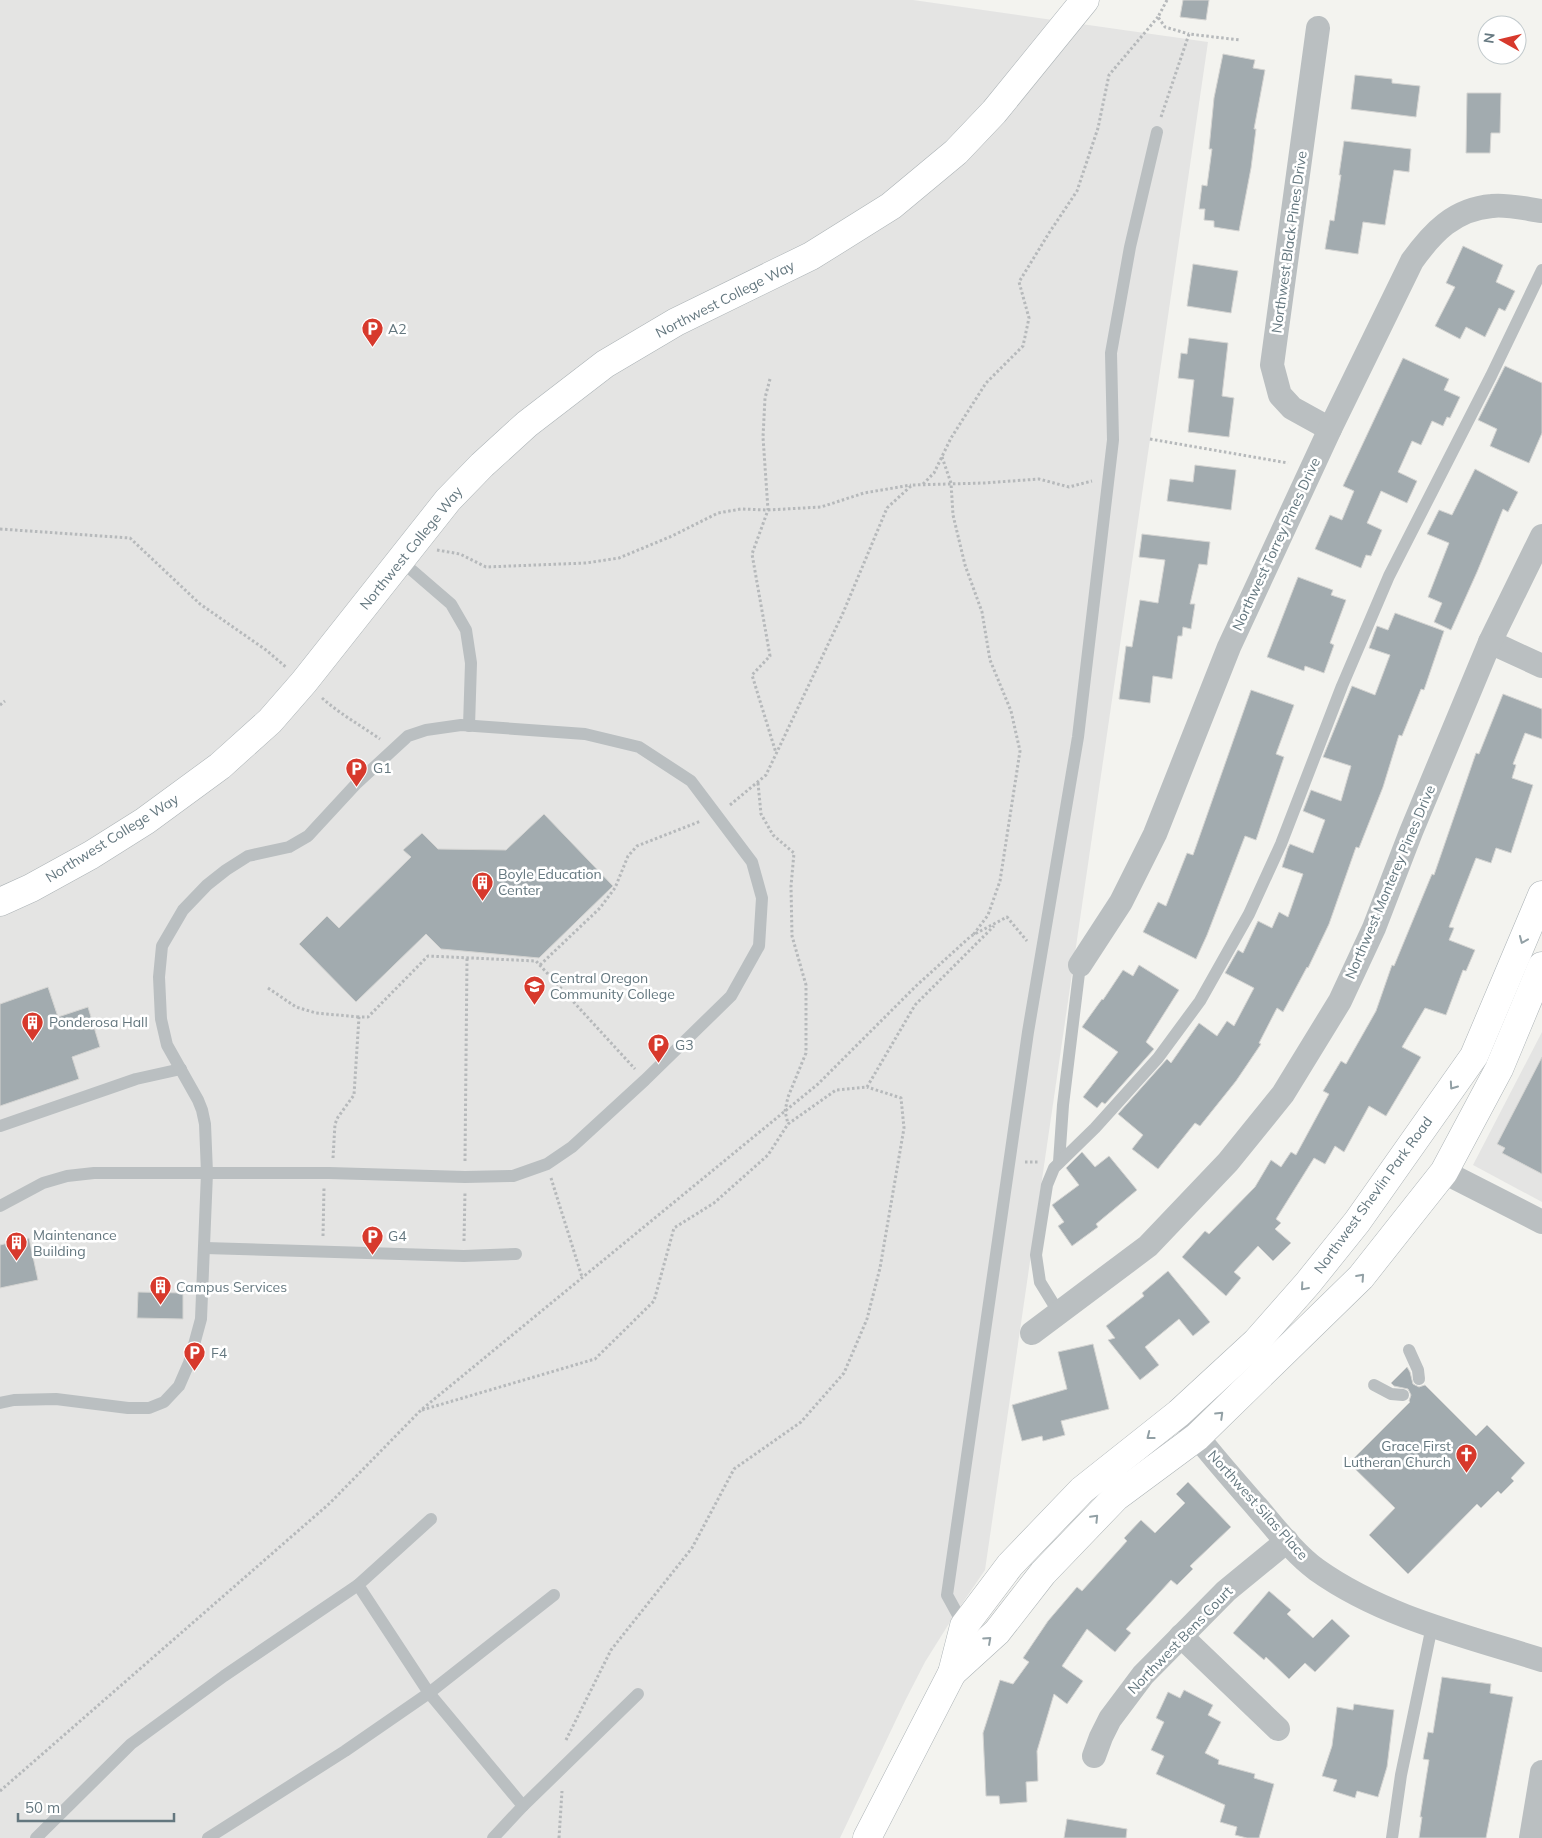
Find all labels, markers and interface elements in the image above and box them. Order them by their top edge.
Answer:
north arrow [1477,15,1527,65]
text: N [1479,32,1499,45]
street label: Northwest Black Pines Drive [1267,150,1311,334]
street label: Northwest College Way [652,256,798,342]
parking icon: A2 [360,317,384,348]
place label: A2 [388,320,407,338]
street label: Northwest Torrey Pines Drive [1228,455,1324,633]
street label: Northwest College Way [356,482,467,613]
parking icon: G1 [345,756,369,787]
place label: G1 [373,759,392,777]
street label: Northwest Monterey Pines Drive [1341,782,1439,982]
street label: Northwest College Way [42,789,182,886]
place label: Boyle Education Center [498,865,602,899]
building icon: Boyle Education Center [470,870,494,901]
one-way arrow [1519,935,1529,944]
place label: Central Oregon Community College [550,969,675,1003]
school or university icon: Central Oregon Community College [522,974,546,1005]
building icon: Ponderosa Hall [21,1010,45,1041]
place label: Ponderosa Hall [49,1013,148,1031]
parking icon: G3 [647,1033,671,1064]
place label: G3 [675,1036,694,1054]
one-way arrow [1450,1080,1459,1090]
street label: Northwest Shevlin Park Road [1310,1113,1436,1277]
parking icon: G4 [360,1224,384,1255]
place label: Maintenance Building [33,1226,117,1260]
place label: G4 [388,1227,407,1245]
building icon: Maintenance Building [5,1231,29,1262]
one-way arrow [1355,1273,1364,1282]
building icon: Campus Services [148,1275,172,1306]
place label: Campus Services [176,1278,287,1296]
one-way arrow [1301,1282,1310,1291]
parking icon: F4 [183,1341,207,1372]
place label: F4 [211,1344,228,1362]
one-way arrow [1214,1412,1223,1421]
one-way arrow [1147,1431,1156,1439]
place label: Grace First Lutheran Church [1343,1437,1451,1471]
church icon: Grace First Lutheran Church [1455,1442,1479,1473]
street label: Northwest Silas Place [1204,1446,1312,1564]
one-way arrow [1089,1515,1098,1524]
street label: Northwest Bens Court [1124,1582,1236,1698]
one-way arrow [983,1637,992,1646]
scale bar [18,1790,174,1822]
text: 50 m [25,1798,60,1817]

